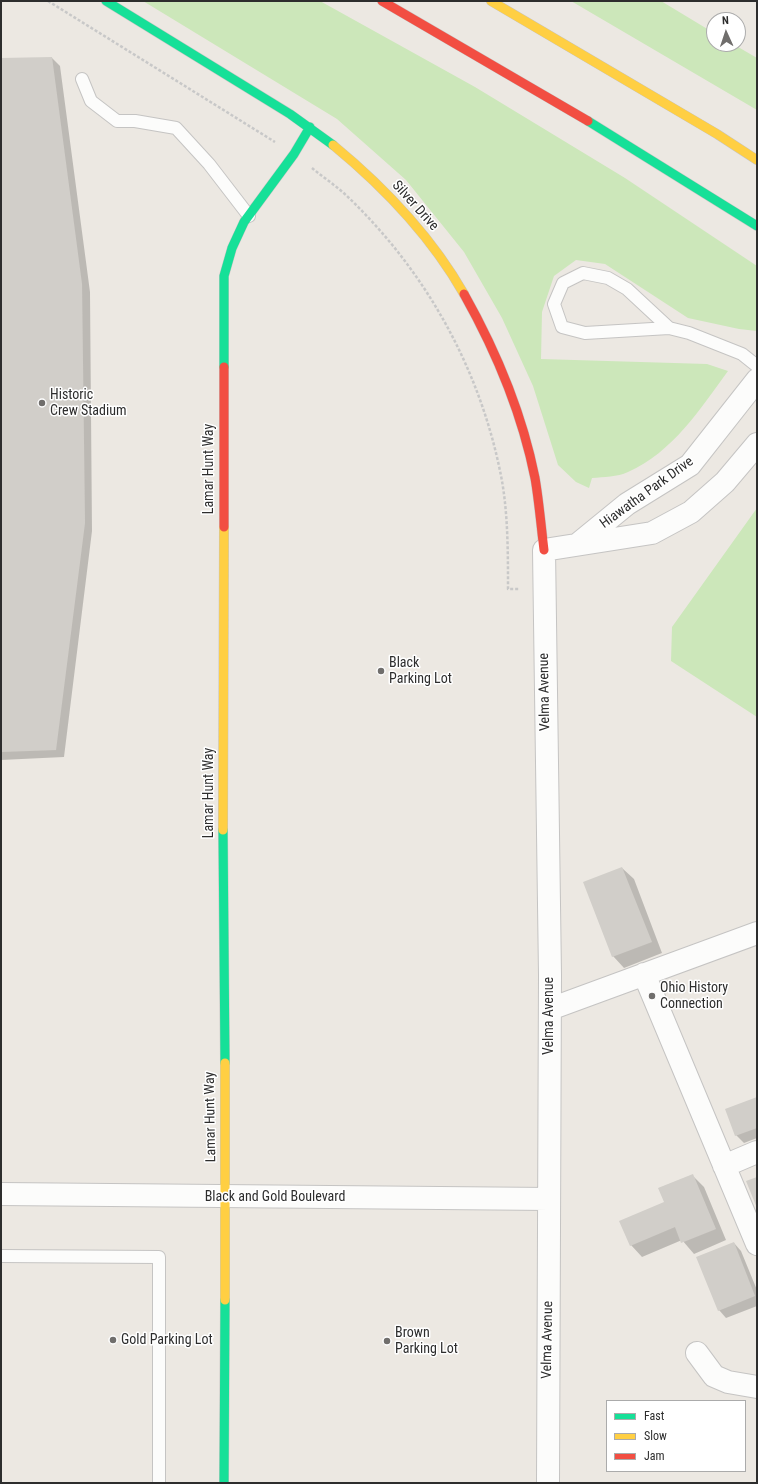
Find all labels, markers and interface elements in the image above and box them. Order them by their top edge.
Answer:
north arrow [706,12,746,52]
text: N [722,14,729,27]
street label: Silver Drive [388,178,442,234]
place label: Historic Crew Stadium [50,387,127,420]
marker: Historic Crew Stadium [37,398,47,408]
street label: Lamar Hunt Way [201,424,217,514]
street label: Hiawatha Park Drive [597,453,697,533]
street label: Velma Avenue [536,653,554,731]
place label: Black Parking Lot [389,655,452,688]
marker: Black Parking Lot [376,666,386,676]
street label: Lamar Hunt Way [201,748,217,838]
street label: Velma Avenue [541,977,557,1055]
place label: Ohio History Connection [660,980,728,1012]
marker: Ohio History Connection [647,991,657,1001]
street label: Lamar Hunt Way [202,1072,220,1162]
street label: Black and Gold Boulevard [205,1189,345,1205]
street label: Velma Avenue [539,1301,557,1379]
place label: Brown Parking Lot [395,1325,458,1358]
place label: Gold Parking Lot [121,1332,213,1348]
marker: Gold Parking Lot [108,1335,118,1345]
marker: Brown Parking Lot [382,1336,392,1346]
legend [606,1400,746,1472]
text: Fast [644,1409,664,1423]
text: Slow [644,1429,667,1443]
text: Jam [644,1449,665,1463]

